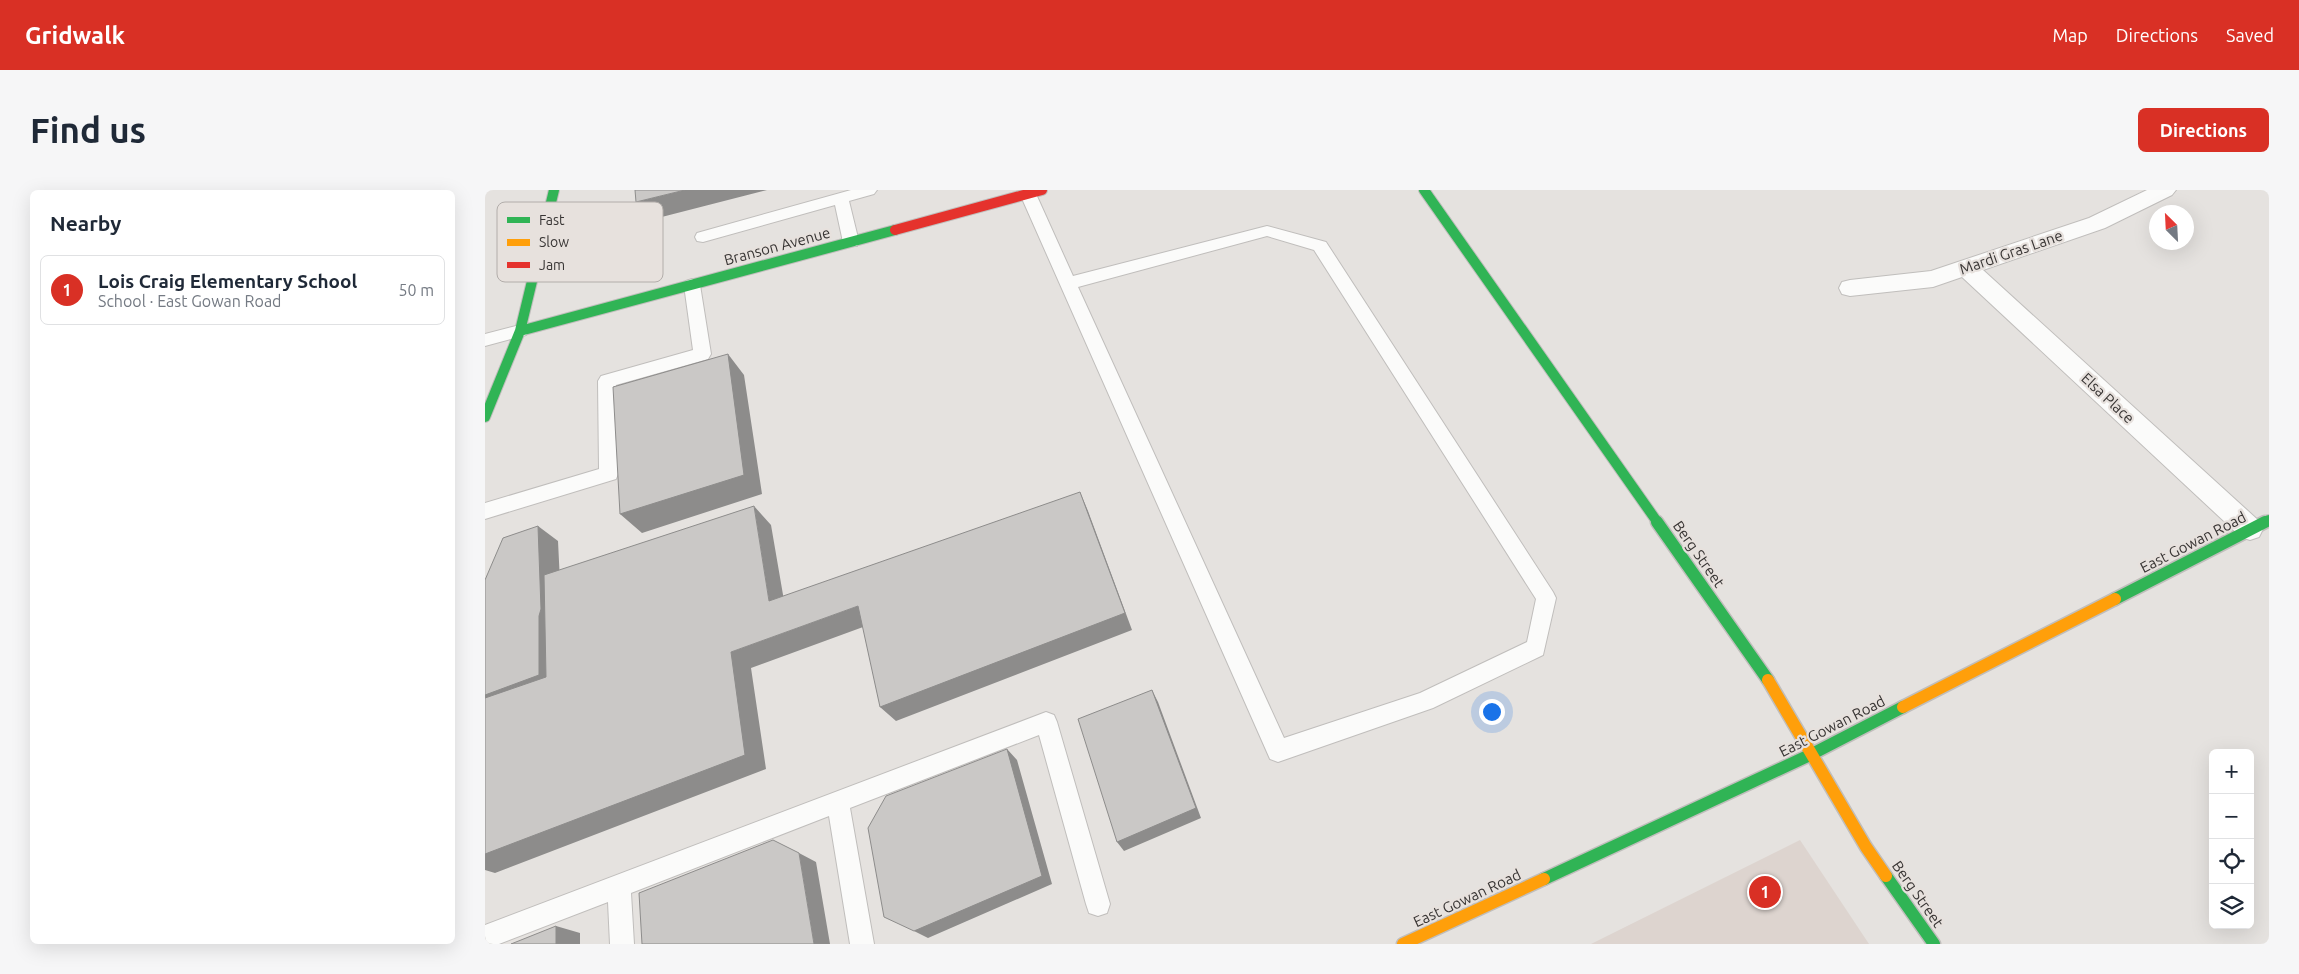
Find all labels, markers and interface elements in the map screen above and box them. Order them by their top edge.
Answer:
text: Gridwalk [25,22,125,49]
text: Map [2052,25,2088,45]
text: Directions [2116,25,2198,45]
text: Saved [2226,25,2274,45]
button: Directions [2138,108,2269,152]
text: Find us [30,110,146,150]
legend [497,202,663,282]
north arrow [2149,205,2194,250]
text: Nearby [50,211,121,235]
text: Fast [539,212,565,228]
street label: Branson Avenue [722,224,832,268]
street label: Mardi Gras Lane [1957,226,2065,278]
text: Slow [539,234,569,250]
text: Jam [539,257,565,273]
text: Lois Craig Elementary School [98,270,357,292]
text: 1 [62,281,72,299]
text: 50 m [398,281,434,299]
text: School · East Gowan Road [98,292,281,310]
street label: Elsa Place [2078,369,2138,427]
street label: East Gowan Road [2137,508,2249,576]
street label: Berg Street [1670,517,1728,591]
street label: East Gowan Road [1776,692,1888,760]
your location [1479,699,1505,725]
map controls [2209,749,2254,929]
button: + [2209,749,2254,794]
button: − [2209,794,2254,839]
button: locate [2209,839,2254,884]
street label: Berg Street [1889,857,1947,931]
street label: East Gowan Road [1411,866,1523,930]
pin: 1 [1749,873,1781,911]
button: layers [2209,884,2254,929]

